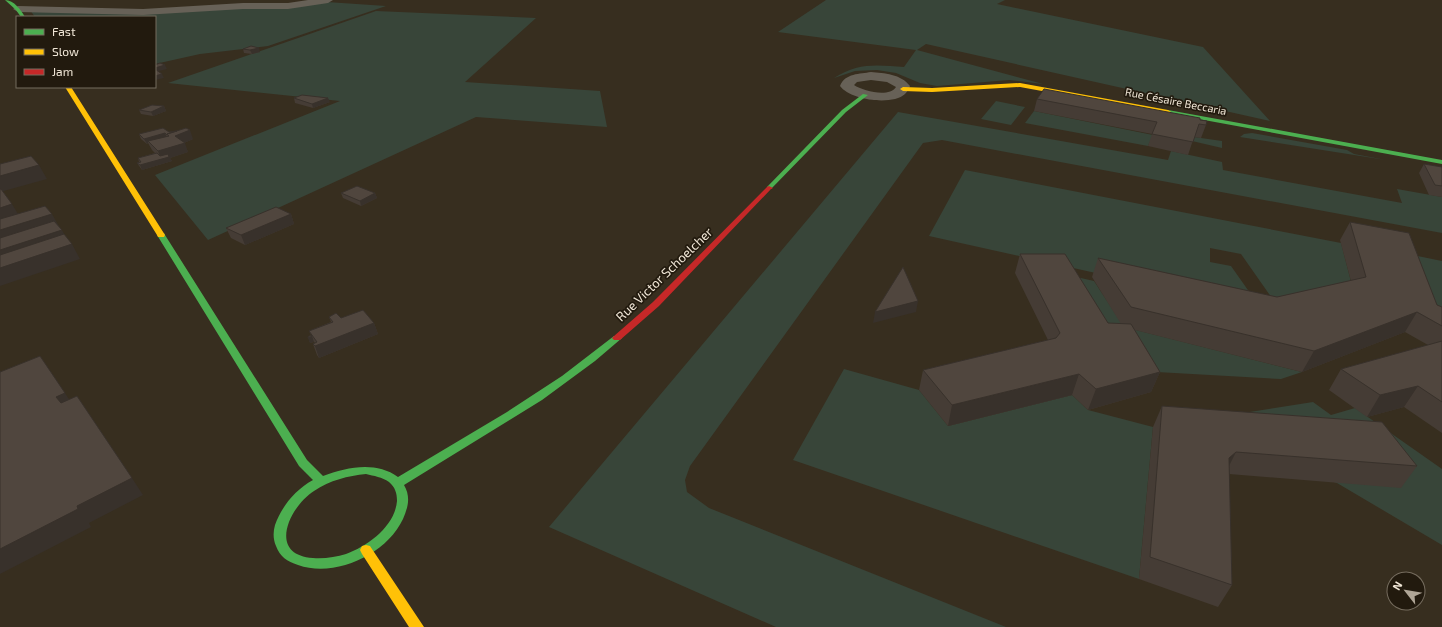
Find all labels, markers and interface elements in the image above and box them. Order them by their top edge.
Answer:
legend [16,16,156,88]
text: Fast [52,24,76,38]
text: Slow [52,44,79,58]
text: Jam [52,64,73,78]
street label: Rue Césaire Beccaria [1124,85,1228,117]
street label: Rue Victor Schoelcher [612,224,716,324]
north arrow [1386,571,1426,611]
text: N [1389,579,1405,592]

